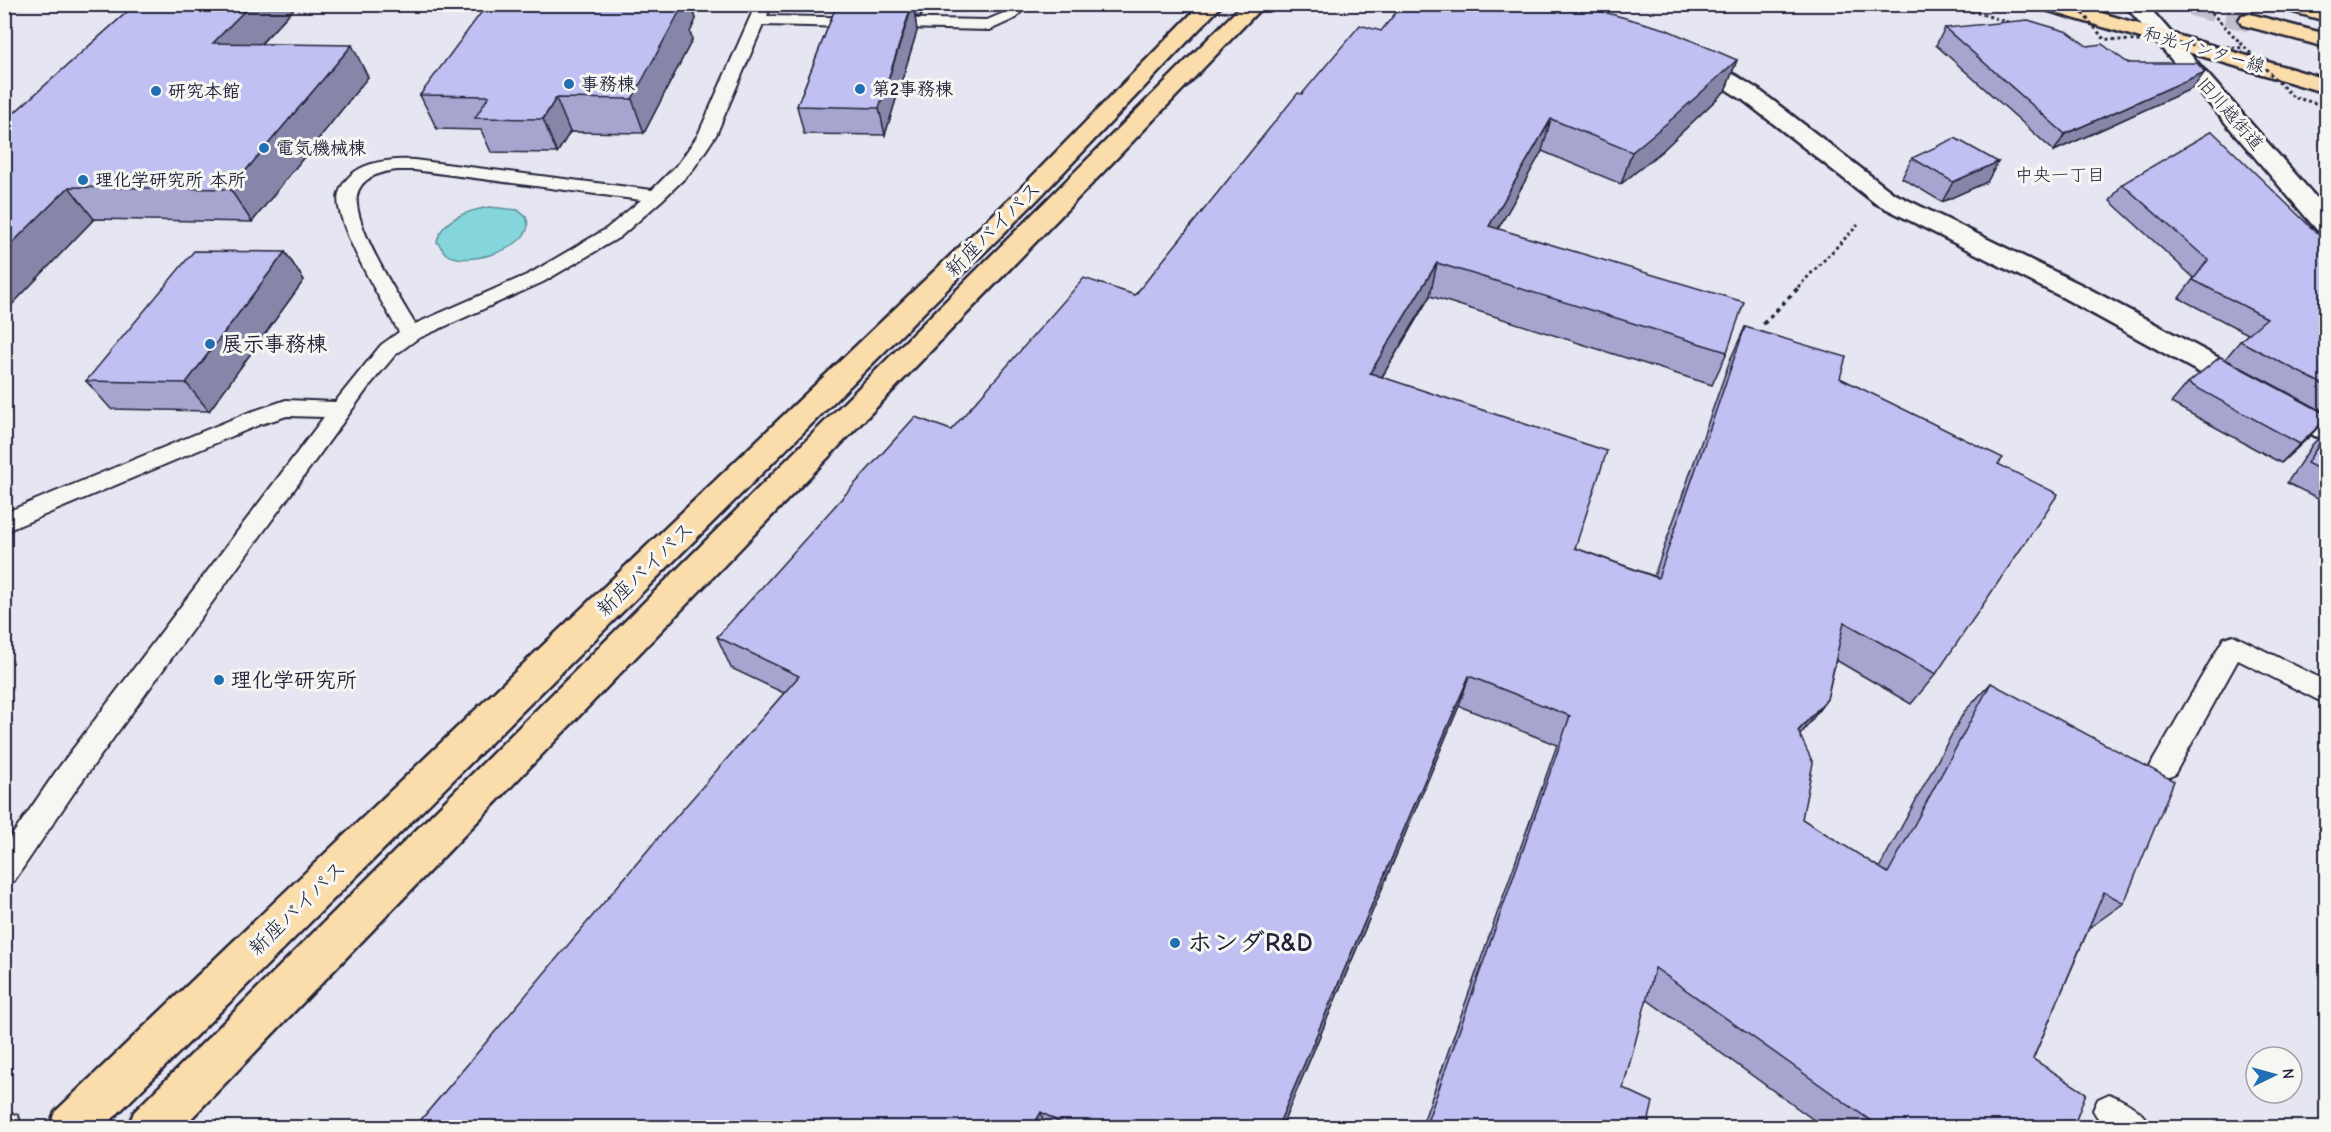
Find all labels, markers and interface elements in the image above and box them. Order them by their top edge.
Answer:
street label: 和光インター線 [2141,23,2267,77]
street label: 旧川越街道 [2193,73,2267,155]
place label: 事務棟 [581,74,635,95]
marker: 事務棟 [562,77,576,91]
place label: 第2事務棟 [872,79,953,100]
place label: 研究本館 [168,81,240,102]
marker: 第2事務棟 [853,82,867,96]
marker: 研究本館 [149,84,163,98]
place label: 電気機械棟 [276,138,366,159]
marker: 電気機械棟 [257,141,271,155]
district label: 中央一丁目 [2015,165,2105,186]
place label: 理化学研究所 本所 [95,170,245,191]
marker: 理化学研究所 本所 [76,173,90,187]
street label: 新座バイパス [940,176,1046,282]
place label: 展示事務棟 [222,332,327,356]
marker: 展示事務棟 [203,337,217,351]
street label: 新座バイパス [591,517,699,621]
place label: 理化学研究所 [231,668,357,692]
marker: 理化学研究所 [212,673,226,687]
street label: 新座バイパス [243,856,351,960]
place label: ホンダR&D [1187,928,1313,958]
marker: ホンダR&D [1168,936,1182,950]
north arrow [2244,1045,2304,1105]
text: N [2279,1068,2297,1080]

